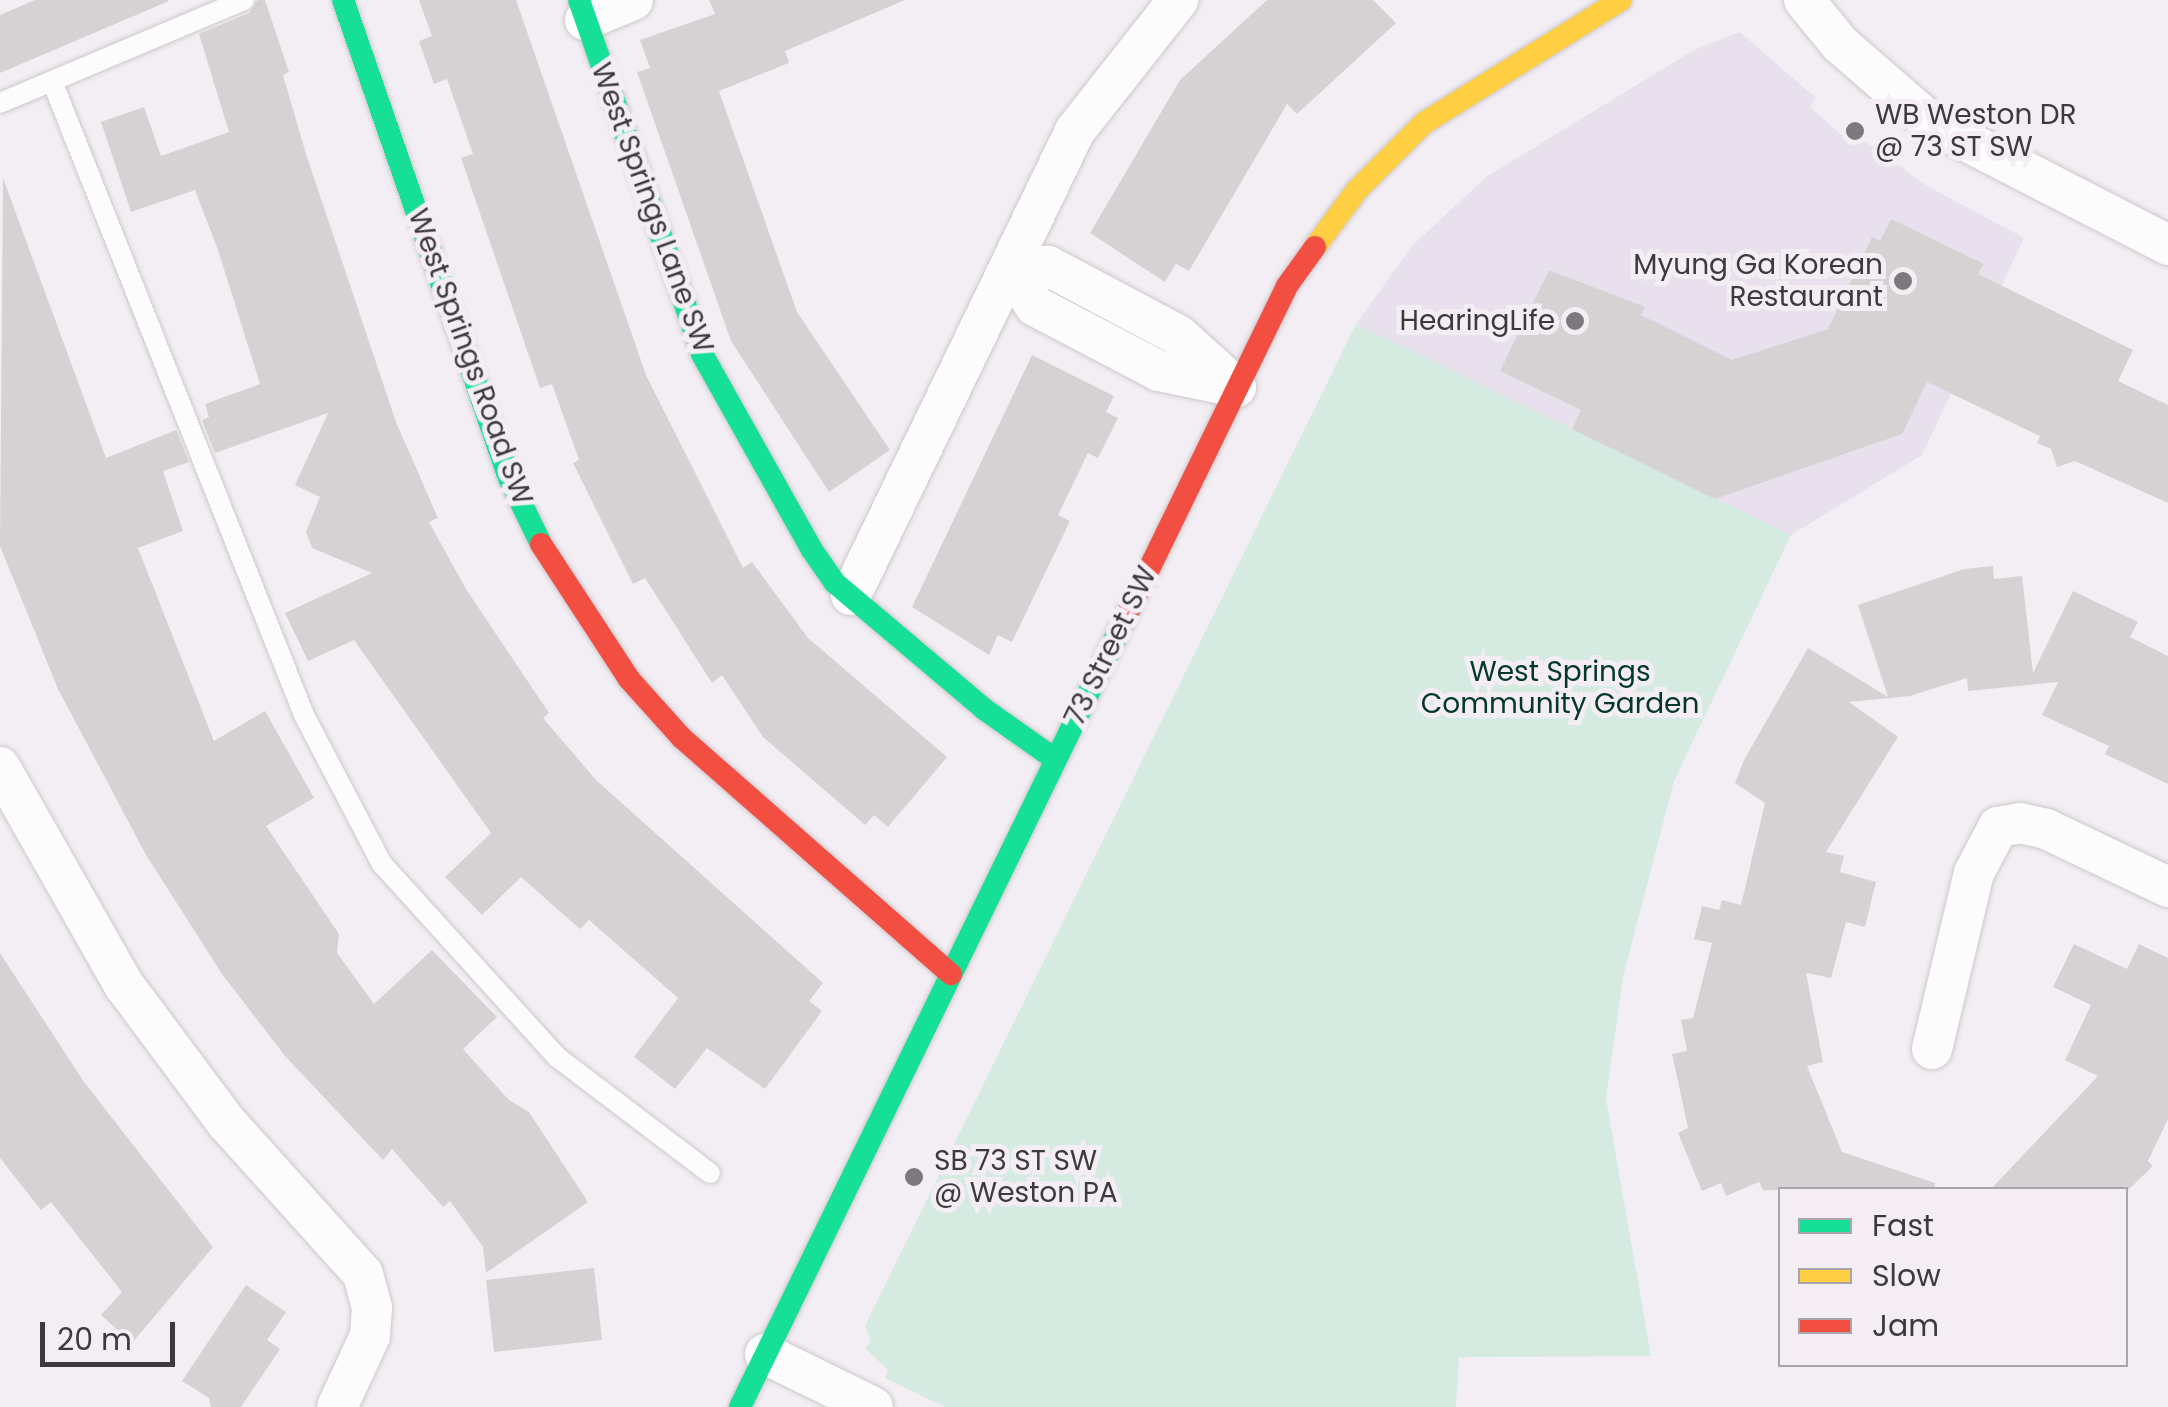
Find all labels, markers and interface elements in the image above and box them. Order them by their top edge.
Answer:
street label: West Springs Lane SW [584,58,720,358]
place label: WB Weston DR @ 73 ST SW [1875,98,2077,164]
marker: WB Weston DR @ 73 ST SW [1844,120,1866,142]
street label: West Springs Road SW [401,204,539,510]
place label: Myung Ga Korean Restaurant [1633,248,1883,314]
marker: Myung Ga Korean Restaurant [1892,270,1914,292]
place label: HearingLife [1400,304,1555,338]
marker: HearingLife [1564,310,1586,332]
street label: 73 Street SW [1058,561,1164,731]
park label: West Springs Community Garden [1421,655,1699,721]
place label: SB 73 ST SW @ Weston PA [934,1144,1118,1210]
marker: SB 73 ST SW @ Weston PA [903,1166,925,1188]
legend [1778,1187,2128,1367]
text: Fast [1872,1204,1934,1247]
text: Slow [1872,1254,1941,1297]
scale bar [45,1302,180,1364]
text: Jam [1872,1304,1939,1347]
text: 20 m [57,1318,132,1361]

